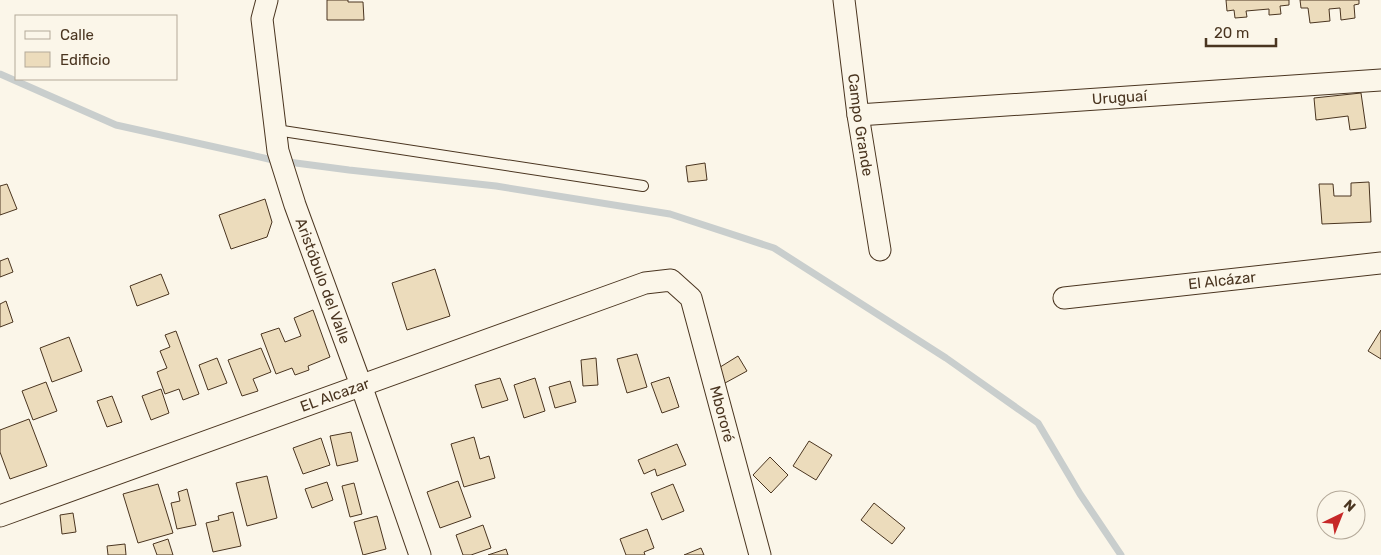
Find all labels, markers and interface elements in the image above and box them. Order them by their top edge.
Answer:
legend [15,15,178,80]
scale bar [1206,15,1276,47]
text: 20 m [1214,24,1249,42]
text: Calle [60,26,94,44]
text: Edificio [60,51,110,69]
street label: Campo Grande [844,73,877,177]
street label: Uruguaí [1091,87,1149,108]
street label: Aristóbulo del Valle [292,215,354,346]
street label: El Alcázar [1187,268,1257,293]
street label: EL Alcazar [298,374,372,416]
street label: Mbororé [706,384,738,444]
north arrow [1316,490,1366,540]
text: N [1340,496,1359,516]

